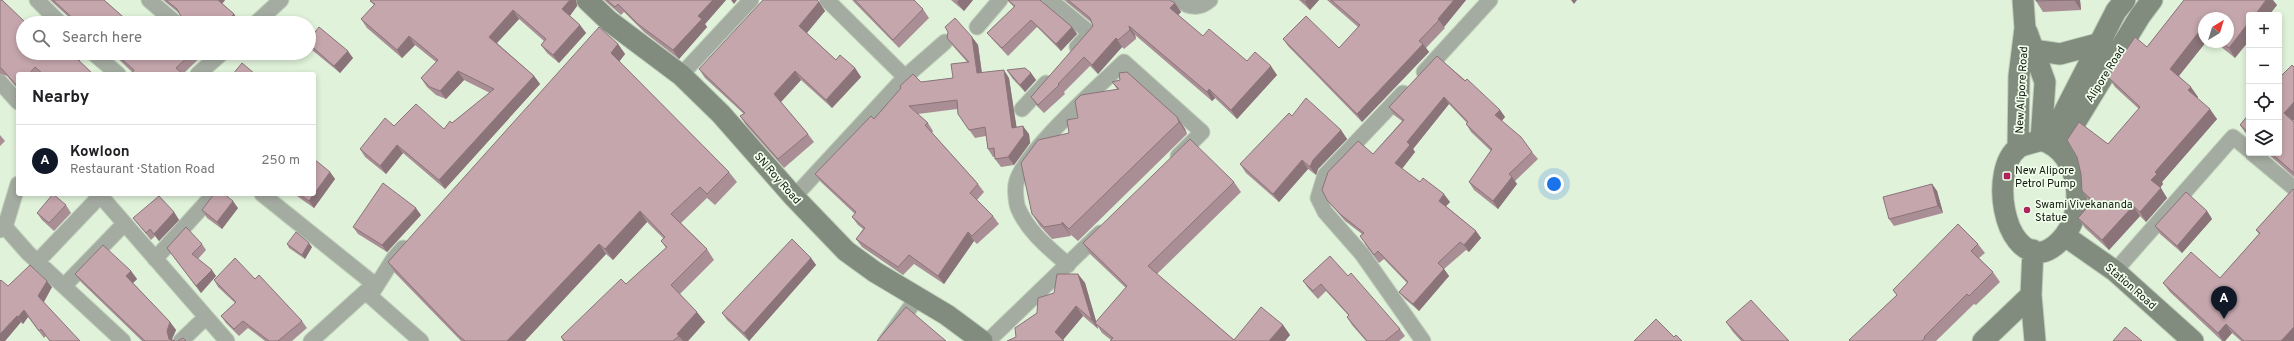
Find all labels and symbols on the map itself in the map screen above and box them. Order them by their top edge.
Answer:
north arrow [2198,12,2234,48]
street label: Alipore Road [2083,44,2129,105]
street label: New Alipore Road [2013,46,2031,134]
street label: SN Roy Road [751,150,804,207]
place label: New Alipore Petrol Pump [2015,164,2076,191]
marker: New Alipore Petrol Pump [2002,171,2012,181]
your location [1544,174,1564,194]
place label: Swami Vivekananda Statue [2035,198,2133,225]
marker: Swami Vivekananda Statue [2022,205,2032,215]
street label: Station Road [2102,261,2159,313]
pin: A [2211,286,2237,319]

